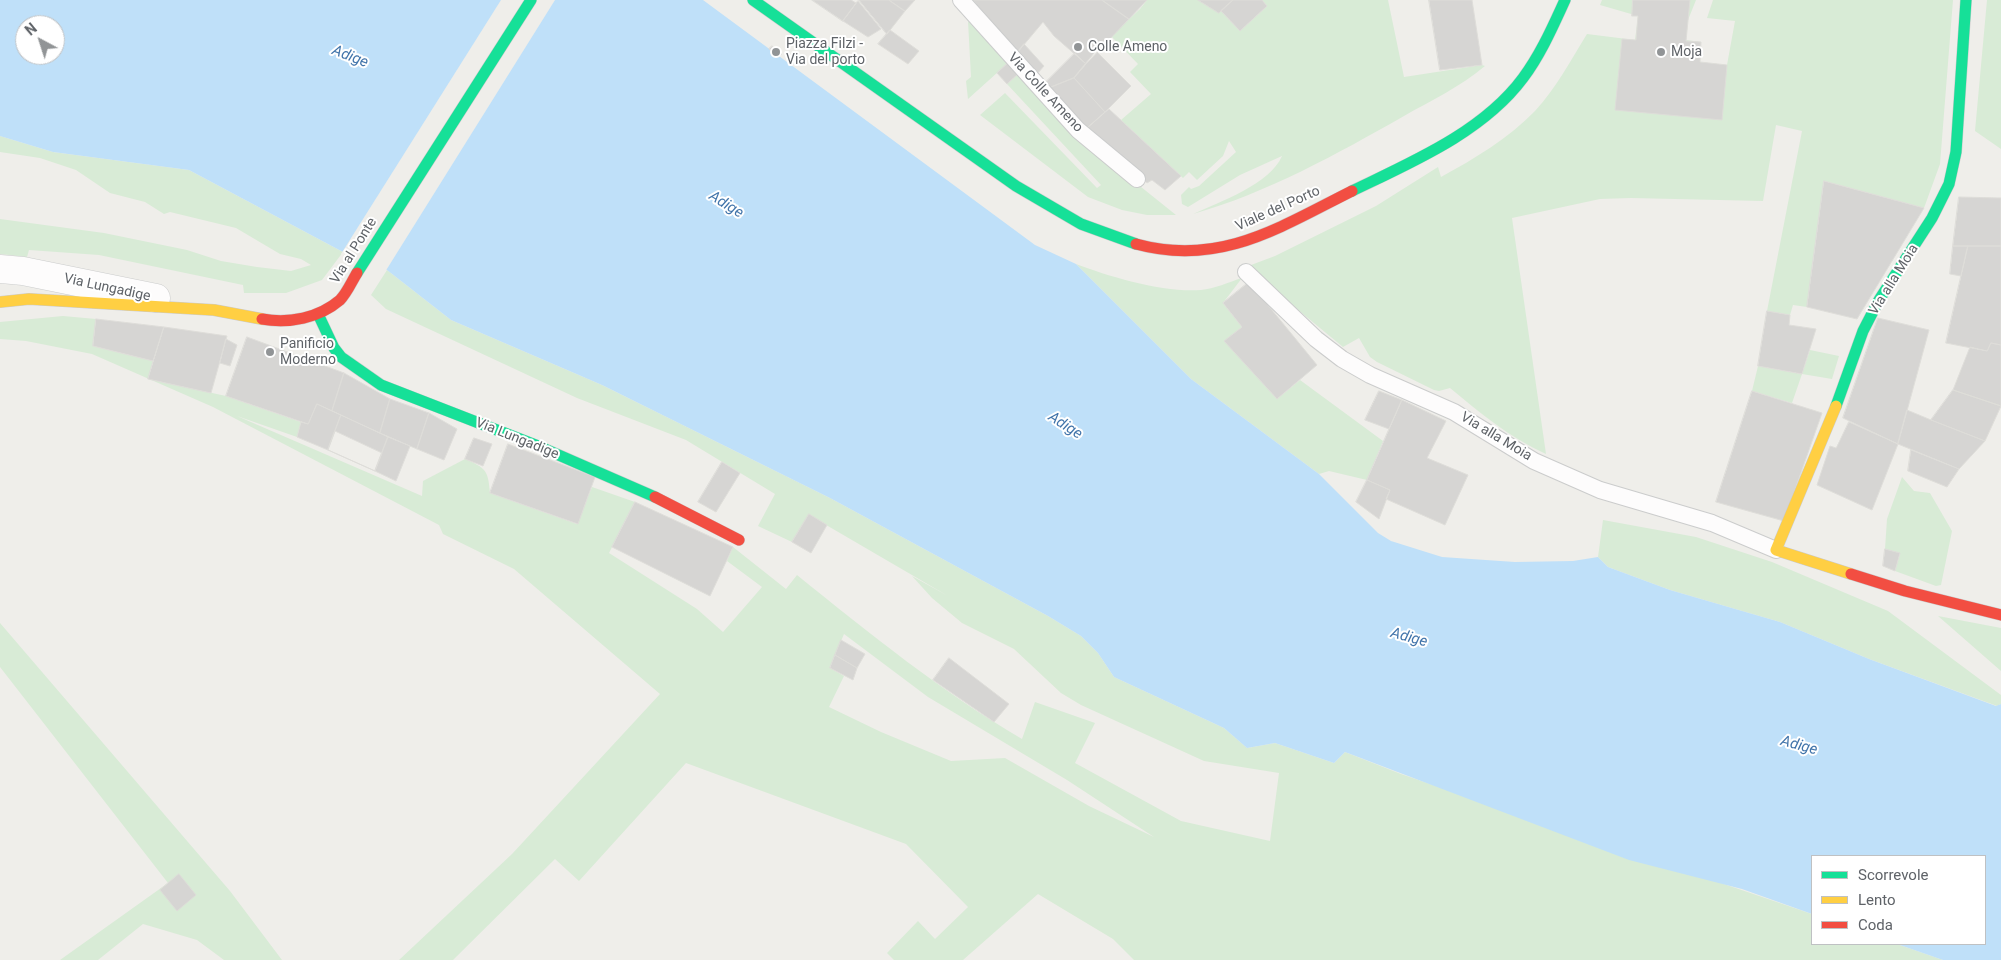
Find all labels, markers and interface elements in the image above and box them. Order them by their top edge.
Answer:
north arrow [15,15,65,65]
text: N [22,20,40,39]
place label: Piazza Filzi - Via del porto [786,36,865,68]
place label: Colle Ameno [1088,39,1167,55]
marker: Colle Ameno [1072,41,1084,53]
water label: Adige [329,42,371,72]
place label: Moja [1671,44,1702,60]
marker: Piazza Filzi - Via del porto [770,46,782,58]
marker: Moja [1655,46,1667,58]
street label: Via Colle Ameno [1004,50,1086,136]
street label: Viale del Porto [1233,183,1323,235]
water label: Adige [705,188,747,222]
street label: Via al Ponte [327,215,381,287]
street label: Via alla Moia [1866,242,1922,318]
street label: Via Lungadige [62,271,152,305]
place label: Panificio Moderno [280,336,336,368]
marker: Panificio Moderno [264,346,276,358]
water label: Adige [1045,408,1085,444]
street label: Via alla Moia [1457,409,1535,465]
street label: Via Lungadige [473,415,561,463]
water label: Adige [1389,625,1429,651]
water label: Adige [1779,733,1819,759]
legend [1811,855,1986,945]
text: Scorrevole [1858,866,1929,884]
text: Lento [1858,891,1896,909]
text: Coda [1858,916,1893,934]

